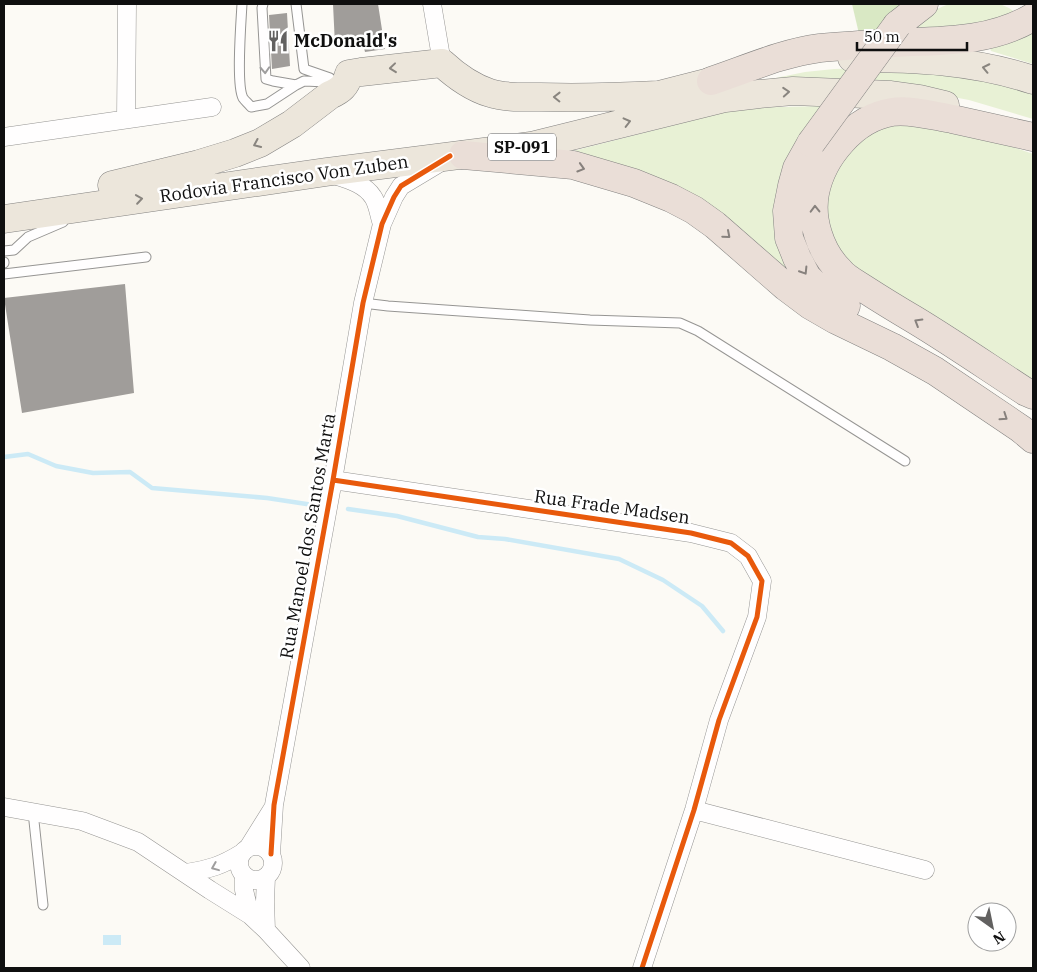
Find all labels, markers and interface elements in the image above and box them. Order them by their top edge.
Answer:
scale bar [857,20,967,52]
text: 50 m [864,27,900,46]
restaurant icon: McDonald's [265,28,291,54]
place label: McDonald's [294,29,397,52]
one-way arrow [389,62,397,73]
one-way arrow [982,63,990,74]
one-way arrow [260,66,271,74]
one-way arrow [783,86,791,97]
one-way arrow [553,92,561,102]
one-way arrow [623,117,632,128]
road number: SP-091 [488,134,556,160]
one-way arrow [253,138,262,148]
street label: Rodovia Francisco Von Zuben [158,150,410,207]
one-way arrow [576,162,585,172]
one-way arrow [134,195,143,205]
one-way arrow [810,205,820,212]
one-way arrow [721,229,730,238]
one-way arrow [798,265,808,274]
one-way arrow [915,319,924,329]
street label: Rua Manoel dos Santos Marta [275,411,340,661]
one-way arrow [998,411,1008,420]
street label: Rua Frade Madsen [533,484,691,529]
one-way arrow [211,860,220,871]
north arrow [967,902,1017,952]
text: N [990,927,1009,948]

